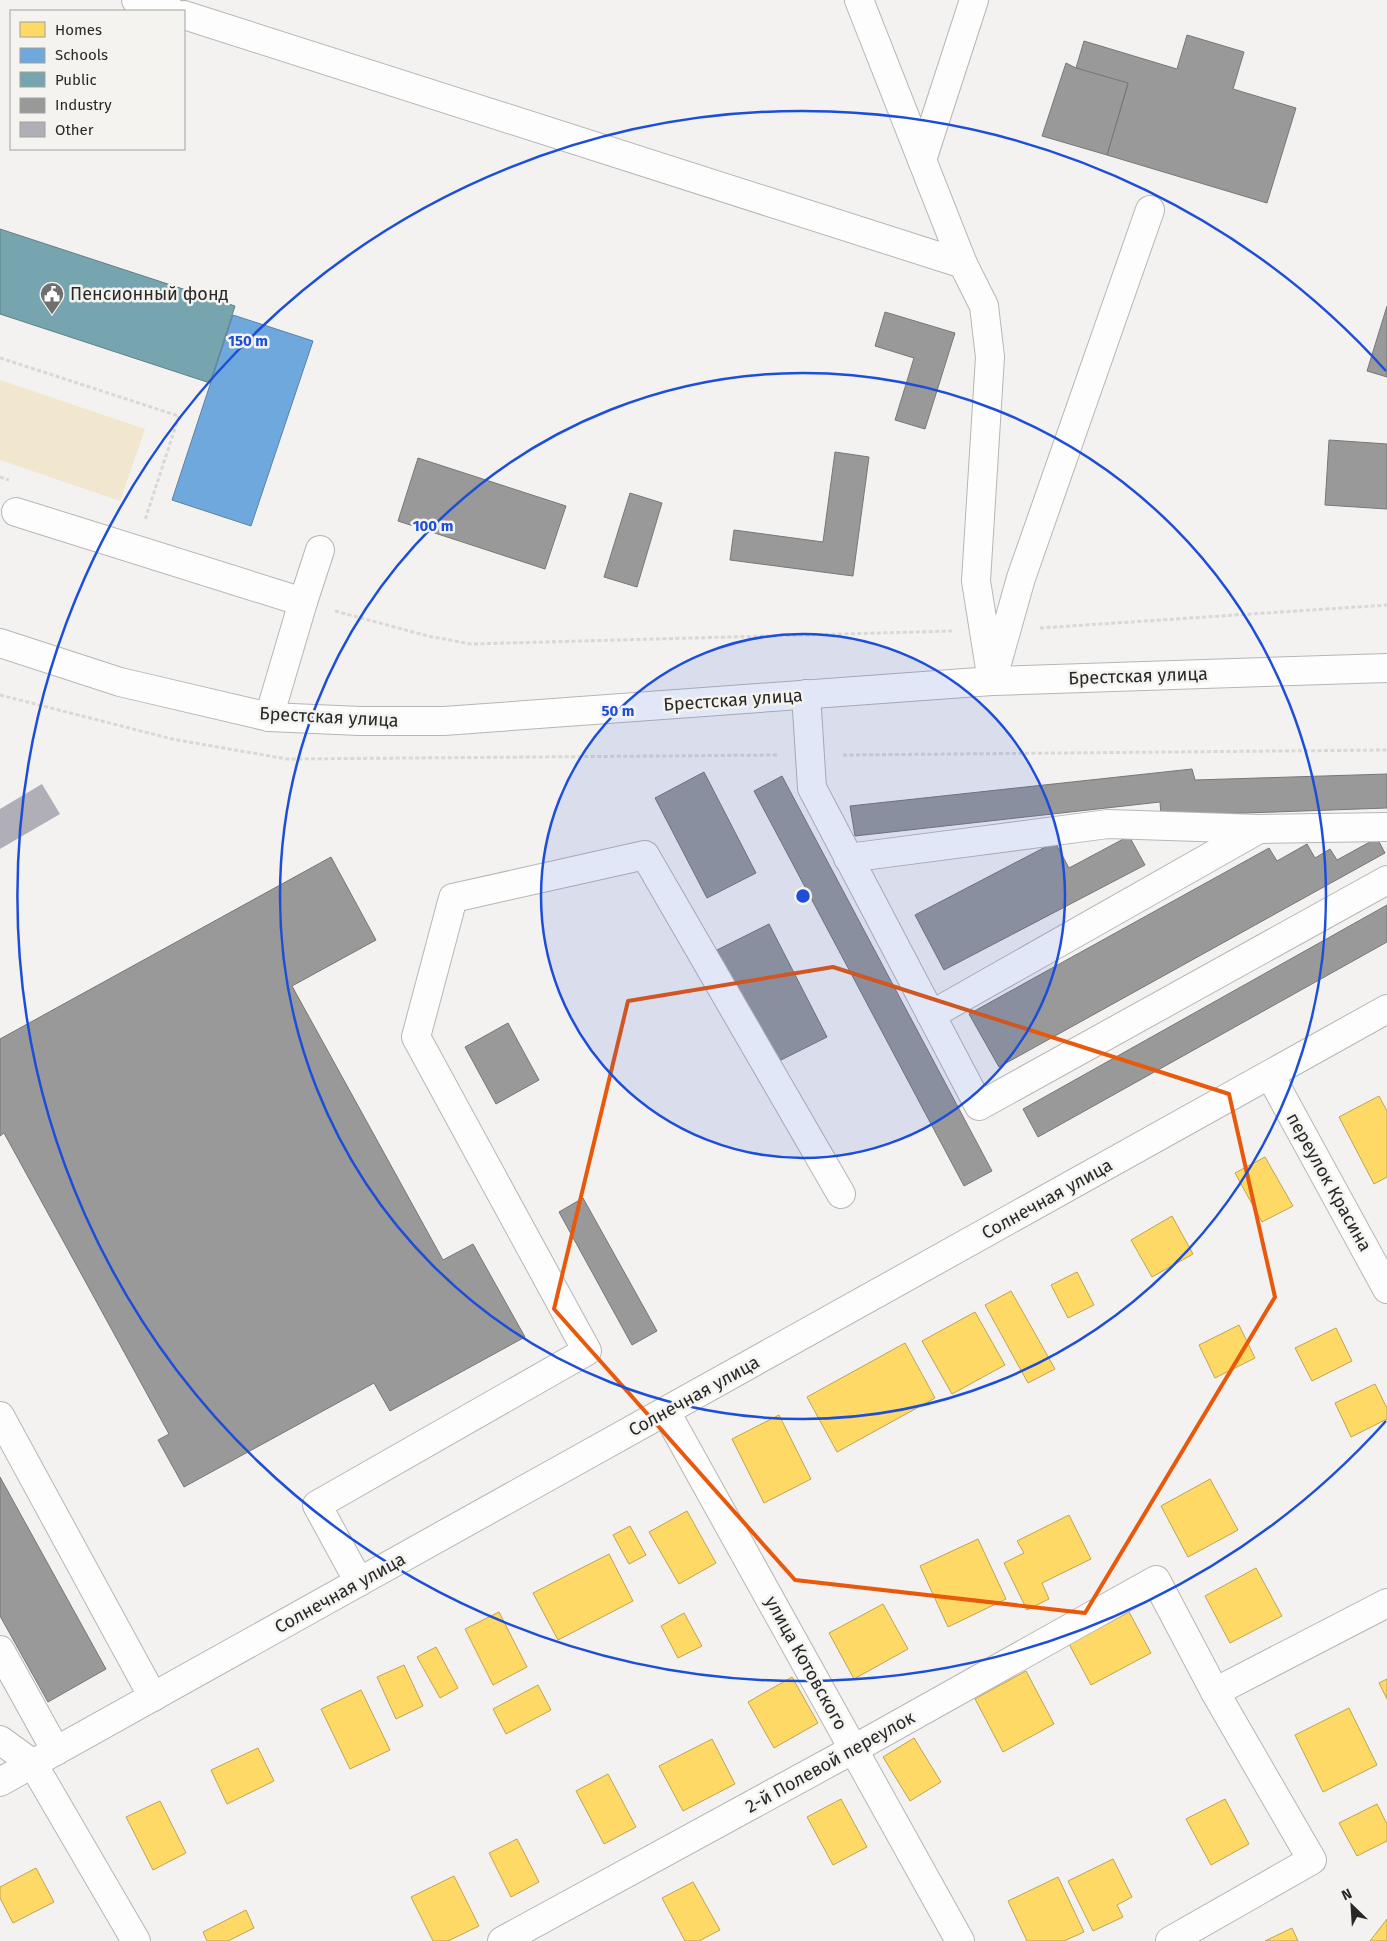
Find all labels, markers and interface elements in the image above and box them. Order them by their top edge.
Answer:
legend [10,10,185,150]
text: Homes [55,21,102,39]
text: Schools [55,46,108,64]
text: Public [55,71,97,89]
text: Industry [55,96,112,114]
text: Other [55,121,94,139]
public building icon: Пенсионный фонд [39,281,65,315]
place label: Пенсионный фонд [70,283,229,305]
text: 150 m [228,332,268,350]
text: 100 m [413,517,453,535]
street label: Брестская улица [1068,663,1208,689]
street label: Брестская улица [663,684,803,716]
street label: Брестская улица [259,702,399,732]
text: 50 m [601,702,635,720]
centre of rings [794,887,812,905]
street label: переулок Красина [1282,1109,1376,1255]
street label: Солнечная улица [978,1154,1116,1244]
street label: Солнечная улица [625,1351,763,1441]
street label: Солнечная улица [271,1548,409,1638]
street label: улица Котовского [760,1592,852,1734]
street label: 2-й Полевой переулок [741,1706,919,1818]
north arrow [1327,1881,1377,1931]
text: N [1339,1885,1355,1904]

